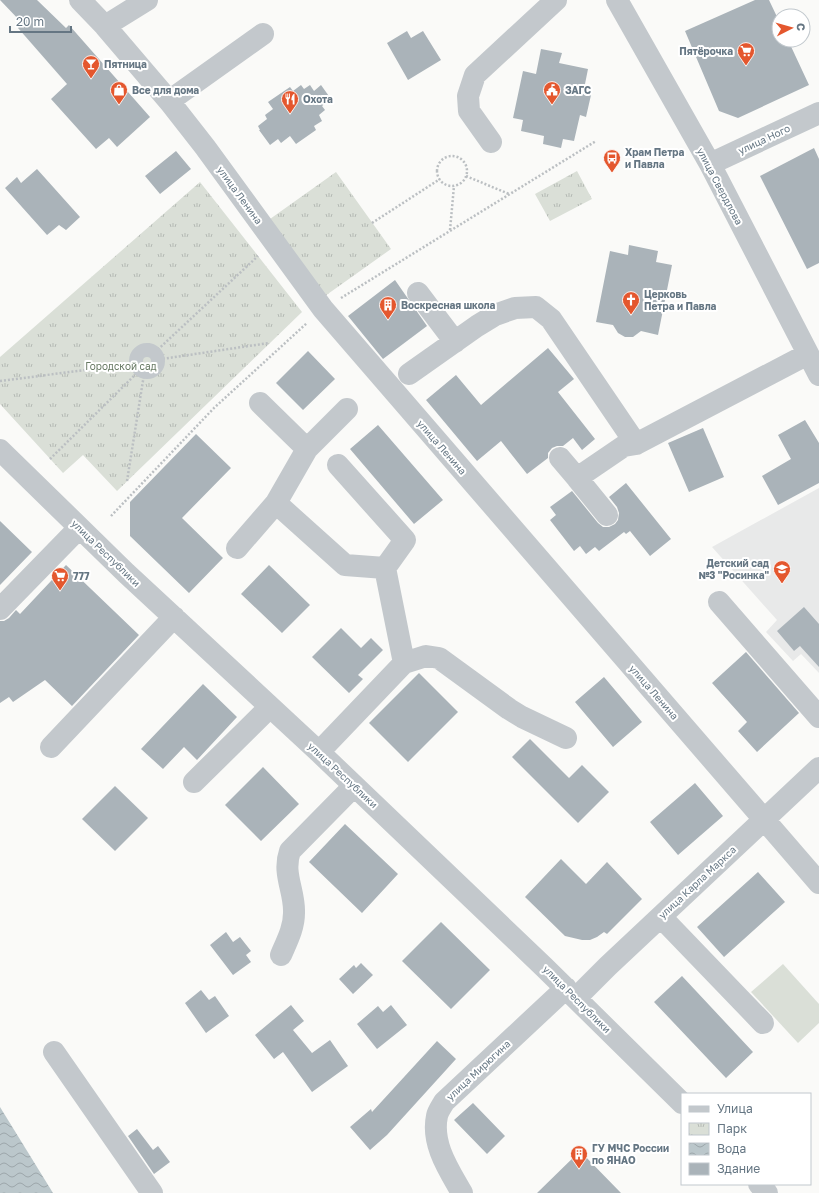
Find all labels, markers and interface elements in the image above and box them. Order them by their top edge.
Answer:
scale bar [10,8,71,34]
north arrow [771,8,811,48]
text: 20 m [16,14,44,29]
text: С [795,22,808,32]
supermarket icon: Пятёрочка [736,41,756,66]
place label: Пятёрочка [679,45,733,57]
bar icon: Пятница [81,54,101,79]
place label: Пятница [104,58,147,70]
shop icon: Все для дома [109,80,129,105]
public building icon: ЗАГС [542,80,562,105]
place label: Все для дома [132,84,199,96]
place label: ЗАГС [565,84,591,96]
restaurant icon: Охота [280,89,300,114]
place label: Охота [303,93,333,105]
street label: улица Ного [736,122,792,156]
street label: улица Свердлова [695,145,745,227]
place label: Храм Петра и Павла [625,146,684,170]
bus stop icon: Храм Петра и Павла [602,148,622,173]
street label: улица Ленина [215,164,265,226]
place label: Церковь Петра и Павла [644,288,717,312]
church icon: Церковь Петра и Павла [621,290,641,315]
building icon: Воскресная школа [378,295,398,320]
place label: Воскресная школа [401,299,496,311]
park label: Городской сад [85,360,157,372]
street label: улица Ленина [415,417,469,477]
street label: улица Республики [69,517,143,589]
place label: Детский сад №3 "Росинка" [698,557,770,581]
school or university icon: Детский сад №3 "Росинка" [772,559,792,584]
supermarket icon: 777 [50,566,70,591]
place label: 777 [73,570,90,582]
street label: улица Ленина [627,662,681,722]
street label: улица Республики [306,740,380,810]
street label: улица Карла Маркса [656,843,738,921]
street label: улица Республики [541,963,613,1035]
street label: улица Мирюгина [444,1037,512,1103]
legend [681,1093,811,1185]
text: Улица [717,1101,753,1116]
text: Парк [717,1121,747,1136]
text: Вода [717,1141,746,1156]
place label: ГУ МЧС России по ЯНАО [592,1142,669,1166]
building icon: ГУ МЧС России по ЯНАО [569,1144,589,1169]
text: Здание [717,1161,760,1176]

